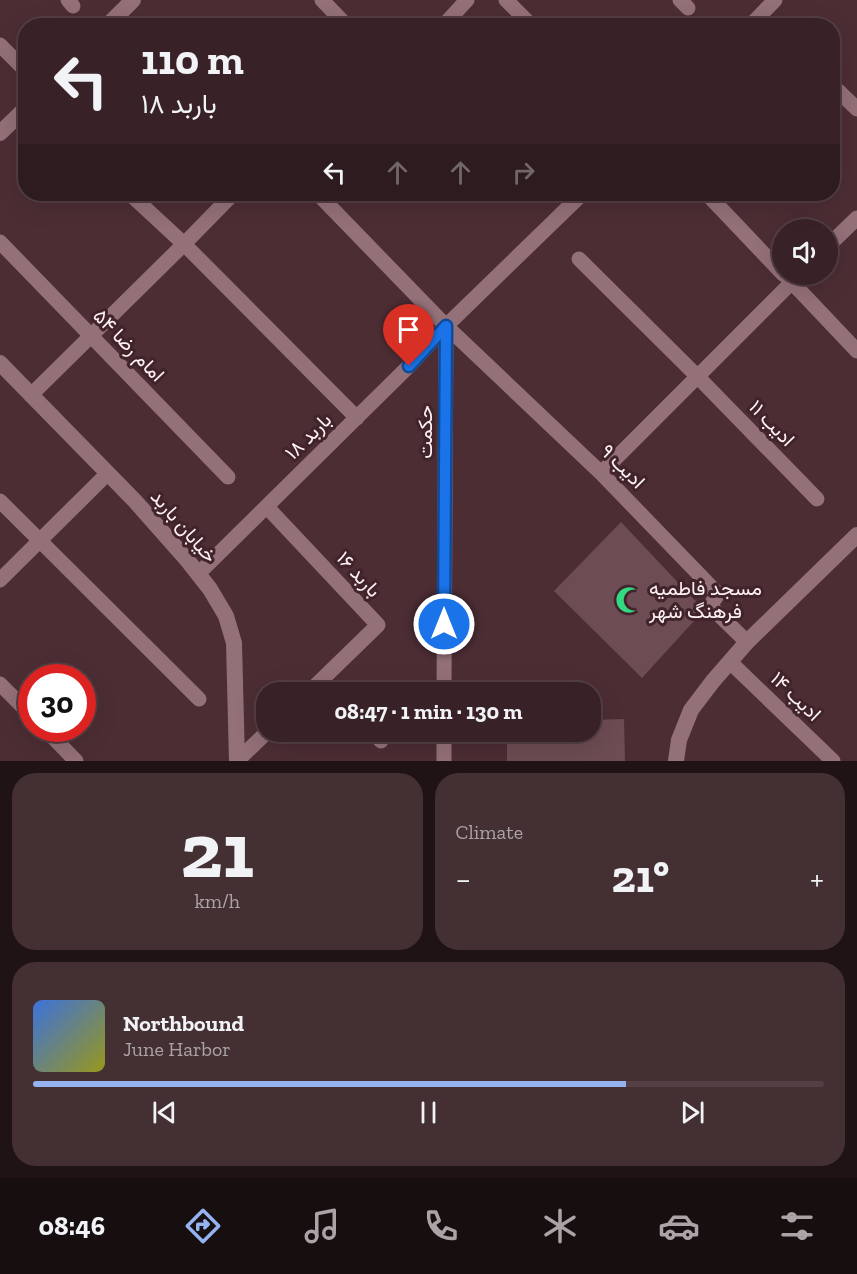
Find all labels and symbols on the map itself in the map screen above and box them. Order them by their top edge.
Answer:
street label: امام رضا ۵۴ [88,304,170,387]
pin [383,304,434,366]
street label: ادیب ۱۱ [744,395,800,451]
street label: حکمت [413,405,437,459]
street label: باربد ۱۸ [280,408,337,465]
street label: ادیب ۹ [596,439,650,493]
street label: خیابان باربد [145,484,222,568]
street label: باربد ۱۶ [331,546,386,603]
place label: مسجد فاطمیه فرهنگ شهر [648,576,762,624]
mosque icon: مسجد فاطمیه فرهنگ شهر [614,585,644,615]
position arrow [412,592,476,656]
speed limit sign: 30 [18,664,96,742]
street label: ادیب ۱۴ [766,666,826,726]

